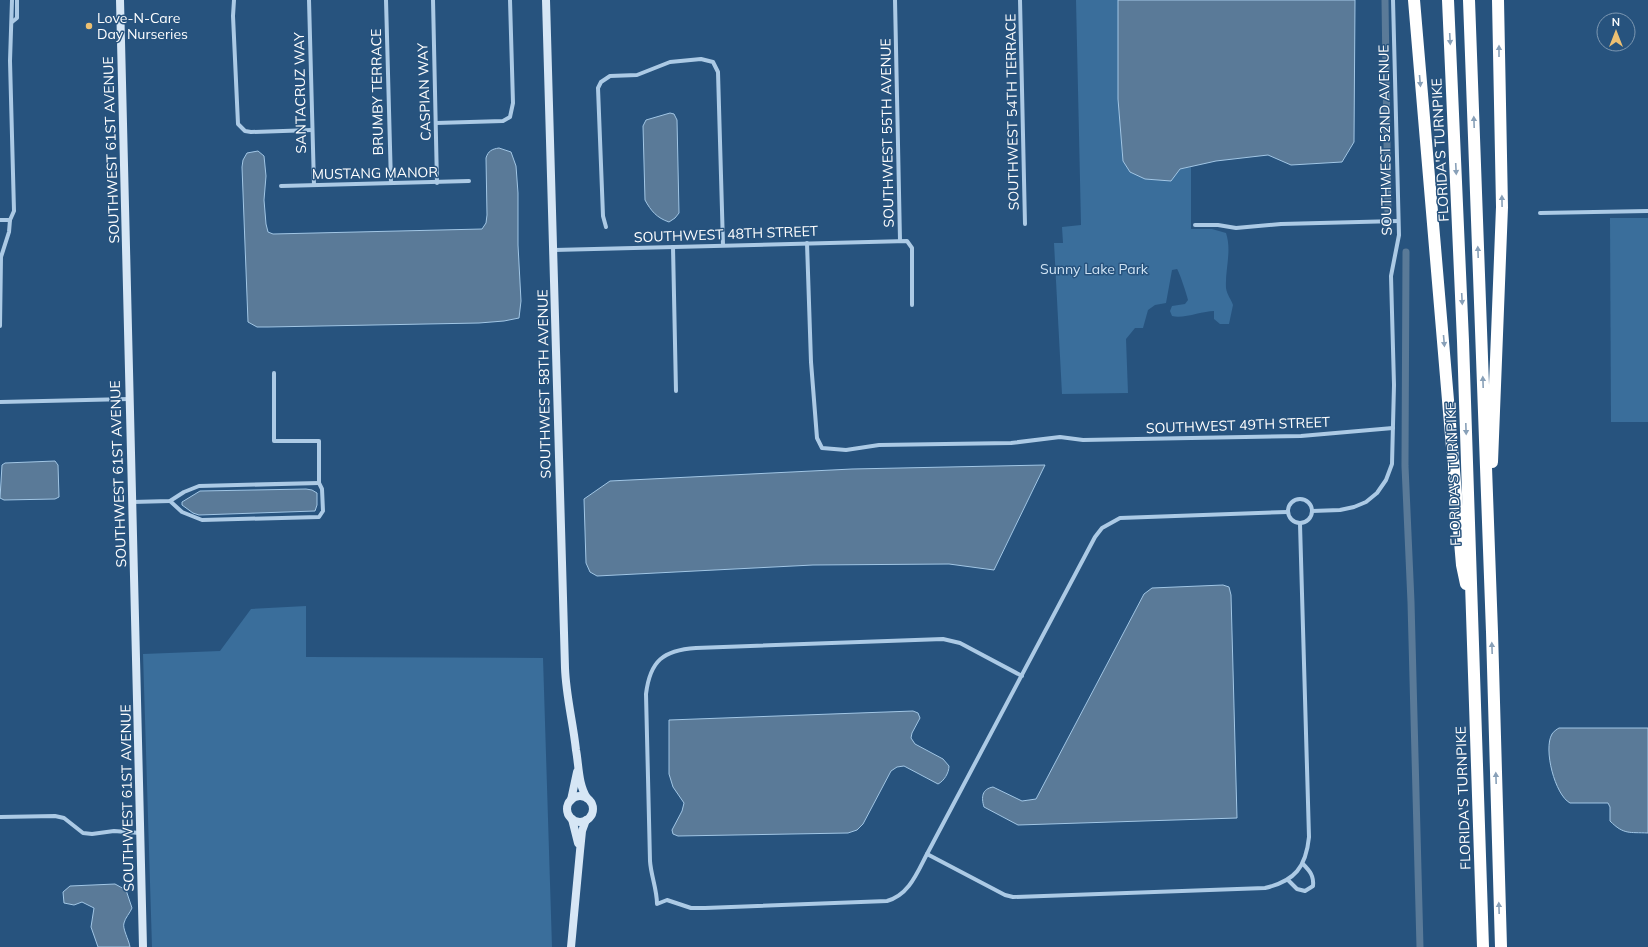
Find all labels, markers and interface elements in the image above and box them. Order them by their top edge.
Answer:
place label: Love-N-Care Day Nurseries [97,9,188,43]
north arrow [1596,12,1636,52]
street label: SOUTHWEST 54TH TERRACE [1001,14,1023,210]
text: N [1612,15,1620,29]
marker: Love-N-Care Day Nurseries [84,21,94,31]
street label: BRUMBY TERRACE [367,28,387,156]
street label: SANTACRUZ WAY [290,32,310,154]
one-way arrow [1446,33,1453,45]
street label: SOUTHWEST 55TH AVENUE [876,38,898,228]
street label: CASPIAN WAY [413,42,435,141]
street label: SOUTHWEST 52ND AVENUE [1374,44,1396,236]
one-way arrow [1496,44,1502,57]
street label: SOUTHWEST 61ST AVENUE [99,56,123,244]
one-way arrow [1417,75,1423,87]
street label: FLORIDA'S TURNPIKE [1427,78,1453,222]
one-way arrow [1470,116,1477,128]
street label: MUSTANG MANOR [312,163,438,183]
one-way arrow [1452,163,1459,175]
one-way arrow [1499,194,1505,207]
street label: SOUTHWEST 48TH STREET [634,222,819,246]
one-way arrow [1475,245,1481,258]
park label: Sunny Lake Park [1040,260,1149,278]
street label: SOUTHWEST 58TH AVENUE [533,289,555,479]
one-way arrow [1458,293,1465,305]
one-way arrow [1440,335,1447,347]
one-way arrow [1480,375,1486,388]
street label: SOUTHWEST 61ST AVENUE [106,380,130,568]
street label: FLORIDA'S TURNPIKE [1441,402,1465,546]
street label: SOUTHWEST 49TH STREET [1146,413,1331,437]
one-way arrow [1463,423,1470,435]
one-way arrow [1489,641,1495,654]
street label: SOUTHWEST 61ST AVENUE [116,704,138,892]
street label: FLORIDA'S TURNPIKE [1451,726,1475,870]
one-way arrow [1493,771,1499,784]
one-way arrow [1496,902,1503,914]

